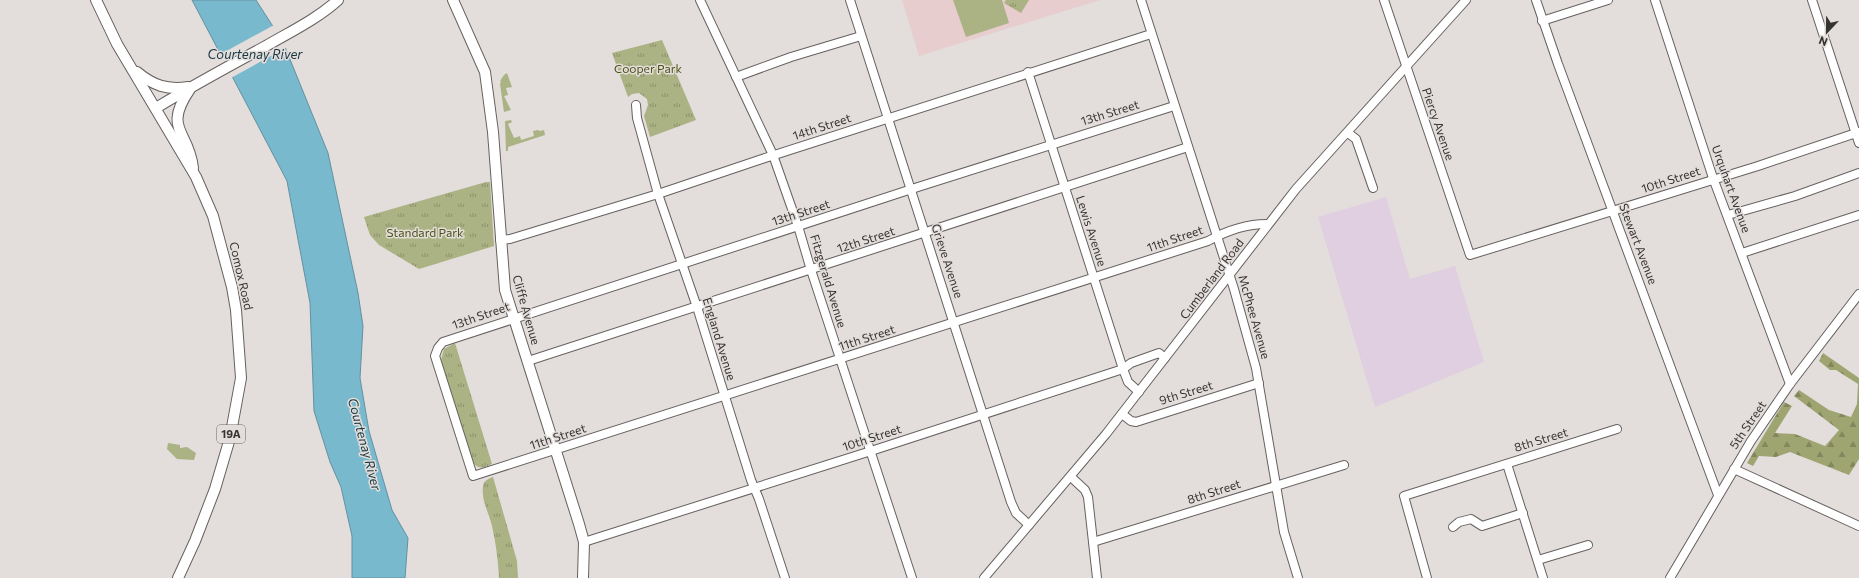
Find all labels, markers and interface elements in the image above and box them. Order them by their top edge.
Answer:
north arrow [1807,12,1847,52]
text: N [1817,34,1829,49]
water label: Courtenay River [207,46,303,62]
park label: Cooper Park [614,61,683,75]
street label: Piercy Avenue [1420,85,1458,162]
street label: 13th Street [1079,97,1141,128]
street label: 14th Street [791,110,853,142]
street label: Urquhart Avenue [1710,143,1754,234]
street label: 10th Street [1640,163,1702,195]
street label: Lewis Avenue [1074,194,1110,268]
street label: 13th Street [770,196,831,228]
street label: Stewart Avenue [1617,201,1661,286]
street label: Grieve Avenue [929,222,967,300]
street label: 11th Street [1145,222,1205,254]
street label: 12th Street [835,223,896,255]
park label: Standard Park [386,225,464,239]
street label: Fitzgerald Avenue [808,232,850,329]
street label: Cumberland Road [1176,235,1246,321]
street label: Comox Road [227,240,257,311]
street label: Cliffe Avenue [510,273,544,346]
street label: McPhee Avenue [1236,273,1274,360]
street label: England Avenue [701,296,739,382]
street label: 13th Street [450,299,511,331]
street label: 11th Street [837,321,897,353]
street label: 9th Street [1157,377,1214,407]
water label: Courtenay River [345,396,385,493]
street label: 5th Street [1726,398,1768,451]
street label: 11th Street [528,420,588,452]
street label: 10th Street [841,421,903,453]
street label: 8th Street [1512,424,1569,454]
road number: 19A [217,425,245,443]
street label: 8th Street [1185,476,1242,506]

